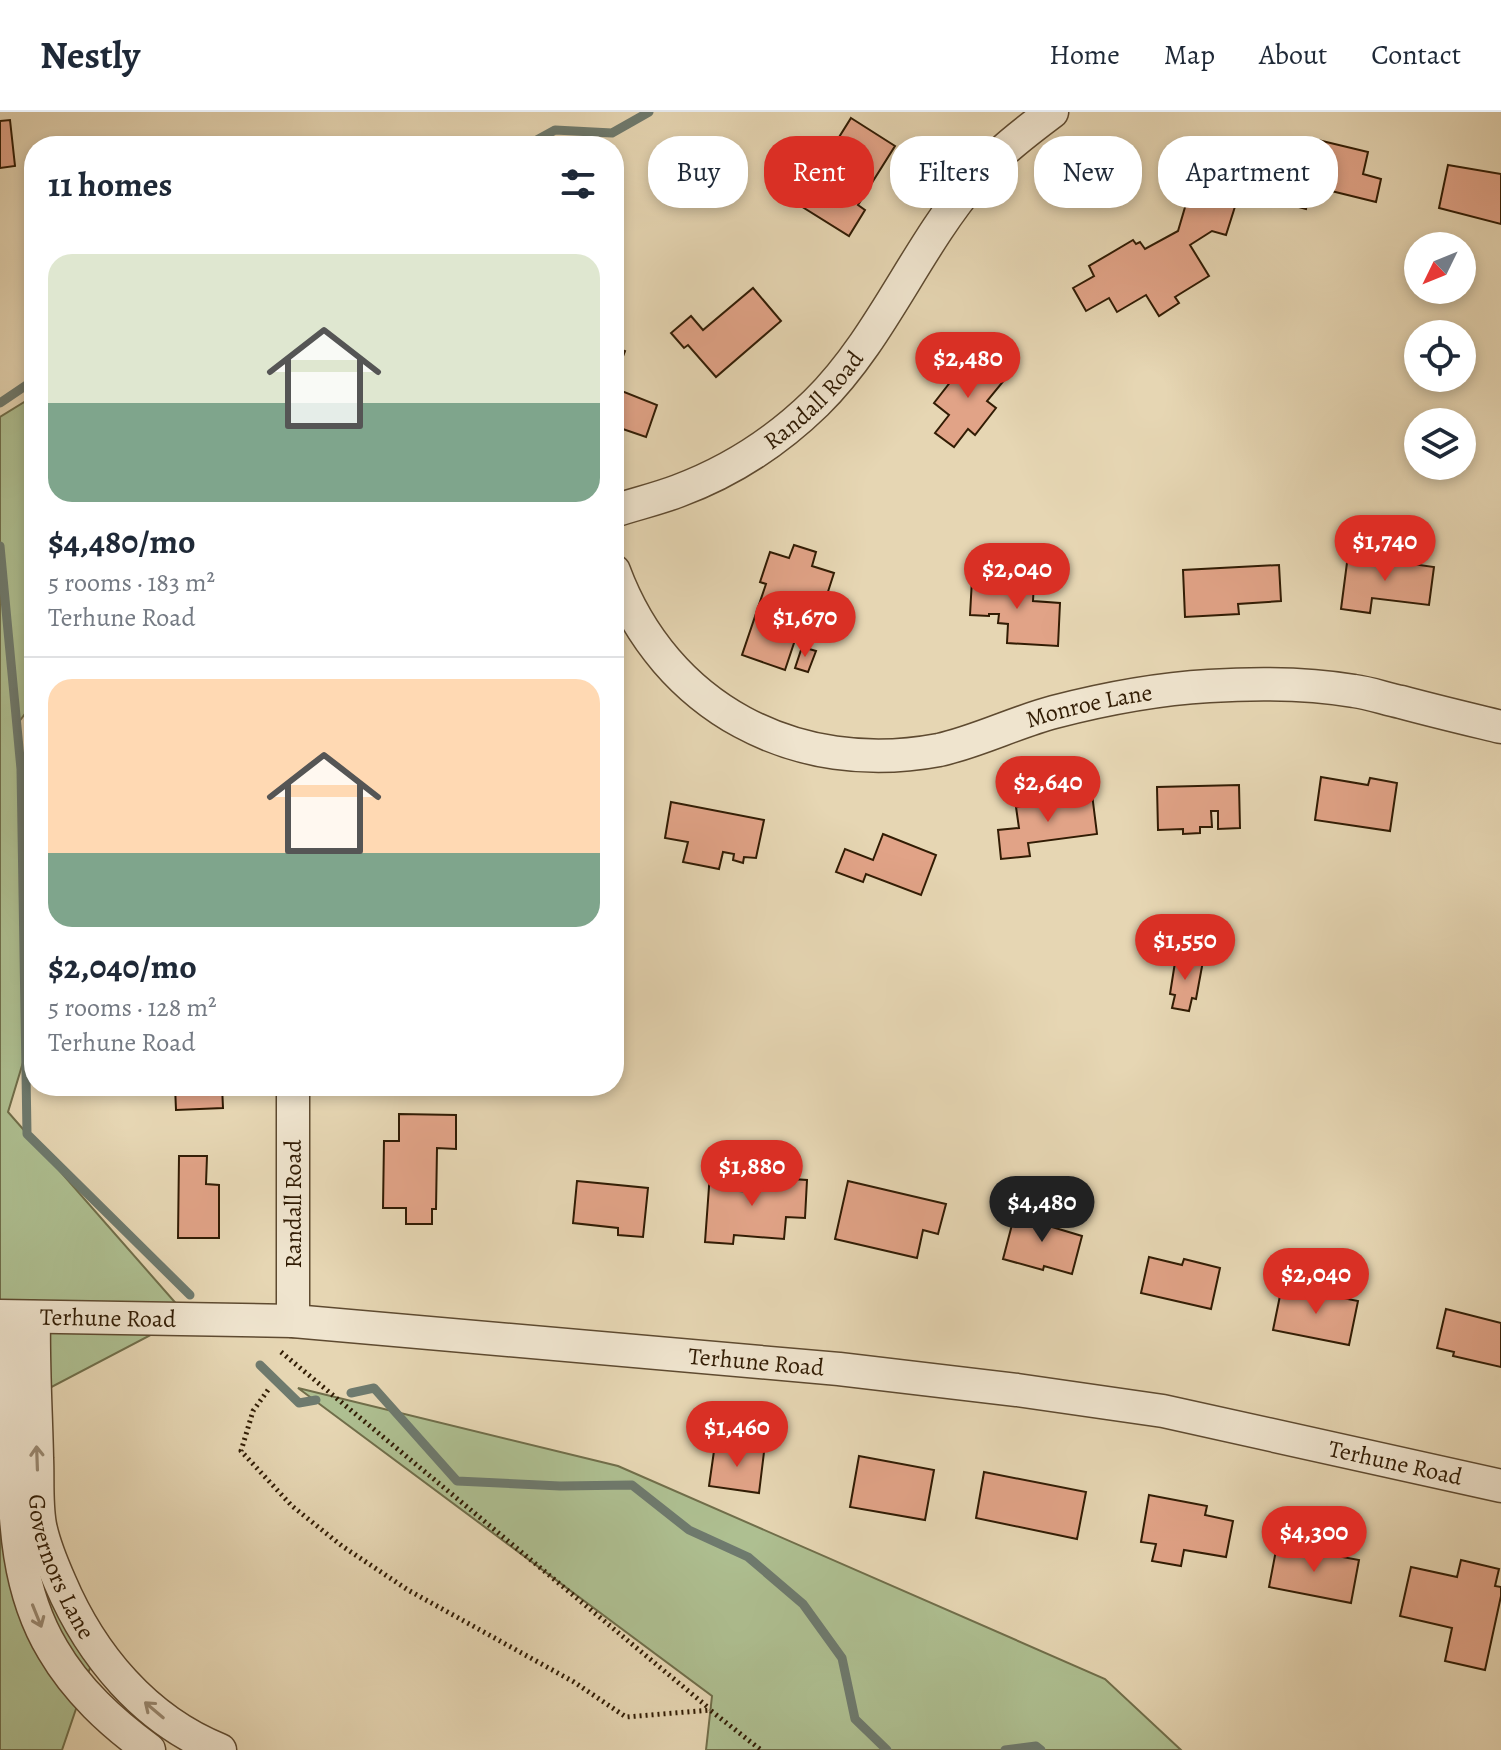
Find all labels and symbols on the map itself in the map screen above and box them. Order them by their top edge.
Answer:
north arrow [1404,232,1476,304]
pin: $2,480 [903,332,1033,400]
street label: Randall Road [757,344,871,457]
pin: $1,740 [1320,515,1450,583]
pin: $2,040 [952,543,1082,611]
pin: $1,670 [740,591,870,659]
street label: Monroe Lane [1022,676,1154,736]
pin: $2,640 [983,756,1113,824]
pin: $1,550 [1120,914,1250,982]
street label: Randall Road [277,1139,309,1269]
pin: $1,880 [687,1140,817,1208]
pin: $4,480 [977,1176,1107,1244]
pin: $2,040 [1251,1248,1381,1316]
street label: Terhune Road [40,1301,176,1335]
street label: Terhune Road [687,1340,825,1384]
pin: $1,460 [672,1401,802,1469]
street label: Terhune Road [1326,1432,1465,1493]
one-way arrow [30,1445,45,1472]
street label: Governors Lane [21,1494,102,1645]
pin: $4,300 [1249,1506,1379,1574]
one-way arrow [31,1603,45,1628]
one-way arrow [144,1701,165,1719]

